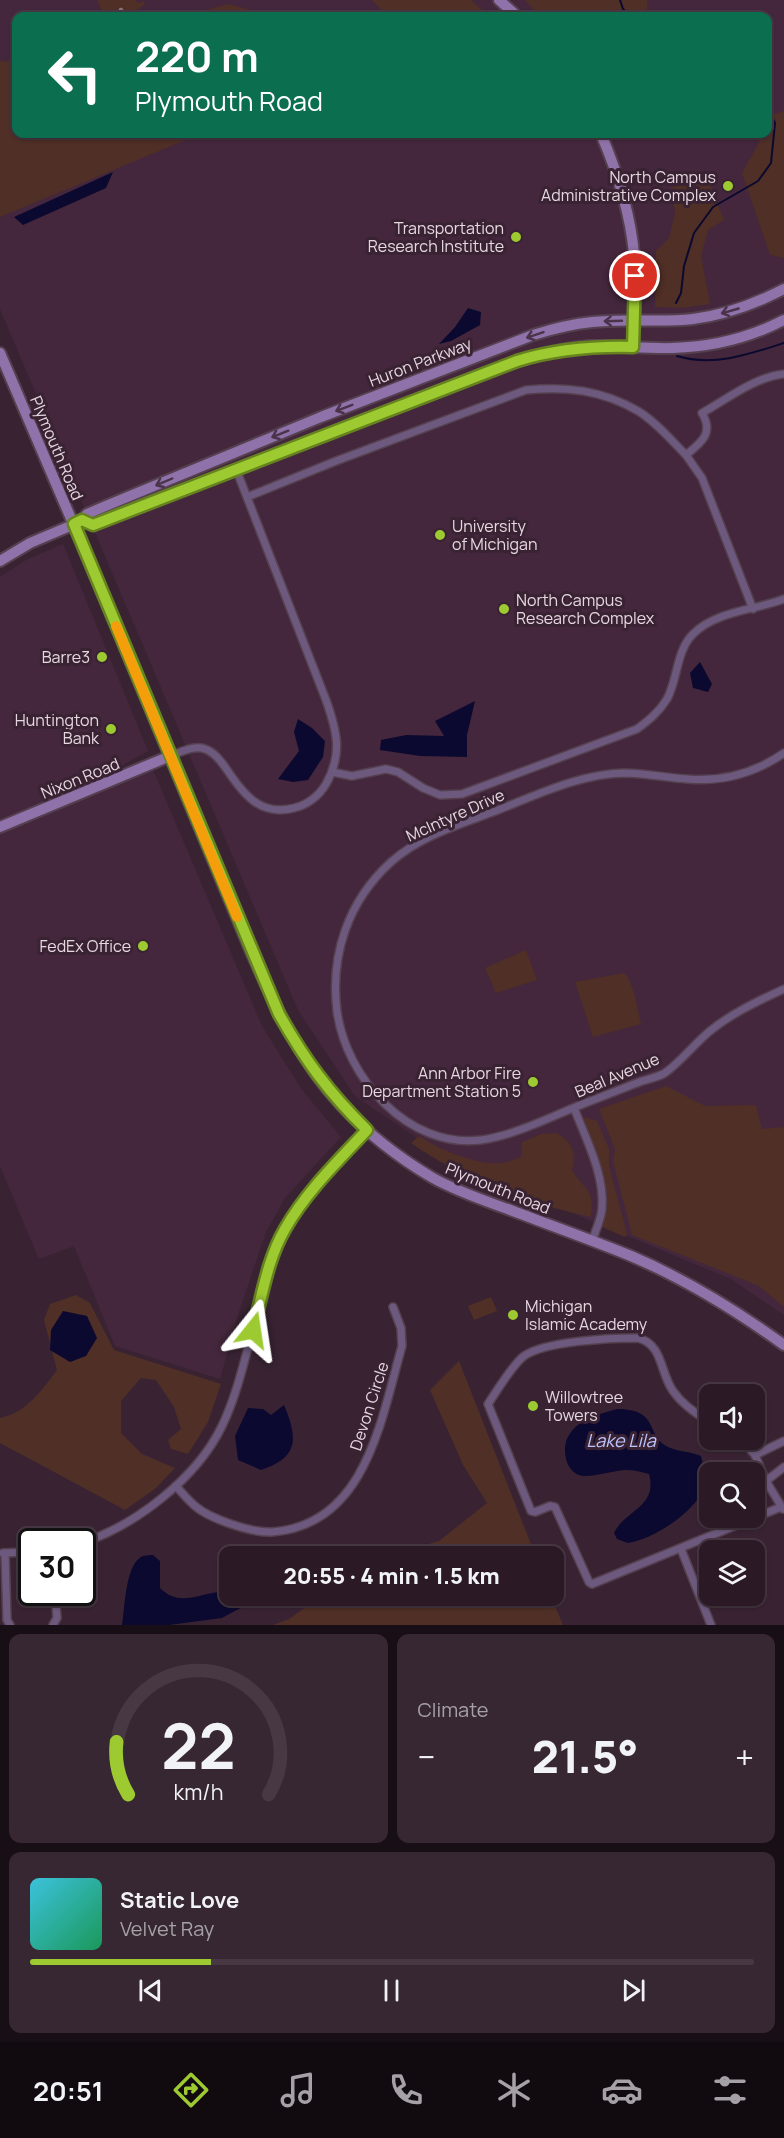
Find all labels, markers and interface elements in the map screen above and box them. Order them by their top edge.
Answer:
text: 220 m [135,27,259,85]
icon: left [36,36,114,114]
text: Plymouth Road [135,82,323,119]
place label: North Campus Administrative Complex [541,166,717,206]
marker: North Campus Administrative Complex [721,179,735,193]
place label: Transportation Research Institute [368,217,504,257]
marker: Transportation Research Institute [509,230,523,244]
pin [609,250,660,301]
icon: arrive [618,259,651,292]
one-way arrow [721,306,740,318]
one-way arrow [603,315,623,327]
one-way arrow [526,330,545,341]
street label: Huron Parkway [365,332,475,392]
street label: Plymouth Road [25,392,89,504]
one-way arrow [335,403,354,414]
one-way arrow [271,429,290,440]
one-way arrow [155,477,174,488]
place label: University of Michigan [452,515,537,555]
marker: University of Michigan [433,528,447,542]
place label: North Campus Research Complex [516,589,655,629]
marker: North Campus Research Complex [497,602,511,616]
place label: Barre3 [42,646,90,668]
marker: Barre3 [95,650,109,664]
place label: Huntington Bank [15,709,100,749]
marker: Huntington Bank [104,722,118,736]
street label: Nixon Road [37,752,123,804]
street label: McIntyre Drive [402,783,508,847]
place label: FedEx Office [39,935,131,957]
marker: FedEx Office [136,939,150,953]
street label: Beal Avenue [571,1047,663,1103]
place label: Ann Arbor Fire Department Station 5 [362,1062,521,1102]
marker: Ann Arbor Fire Department Station 5 [526,1075,540,1089]
street label: Plymouth Road [442,1157,554,1219]
place label: Michigan Islamic Academy [525,1295,648,1335]
position arrow [221,1298,285,1362]
marker: Michigan Islamic Academy [506,1308,520,1322]
street label: Devon Circle [344,1359,394,1453]
map controls [699,1384,765,1606]
button: sound [699,1384,765,1450]
place label: Willowtree Towers [545,1386,623,1426]
marker: Willowtree Towers [526,1399,540,1413]
water label: Lake Lila [586,1428,657,1452]
button: search [699,1462,765,1528]
speed limit sign: 30 [18,1528,96,1606]
button: layers [699,1540,765,1606]
text: 20:55 · 4 min · 1.5 km [283,1561,500,1591]
text: Climate [418,1696,489,1723]
text: 22 [161,1702,235,1788]
text: 21.5° [532,1725,639,1787]
text: − [418,1734,435,1779]
text: + [735,1734,754,1779]
text: km/h [173,1778,223,1807]
text: Static Love [120,1885,239,1915]
text: Velvet Ray [120,1915,214,1942]
icon: previous [134,1974,167,2007]
icon: pause [375,1974,408,2007]
icon: next [617,1974,650,2007]
icon: directions [170,2069,212,2111]
icon: music [277,2069,319,2111]
icon: phone [385,2069,427,2111]
icon: climate [493,2069,535,2111]
icon: car [601,2069,643,2111]
icon: filters [709,2069,751,2111]
text: 20:51 [33,2072,104,2109]

